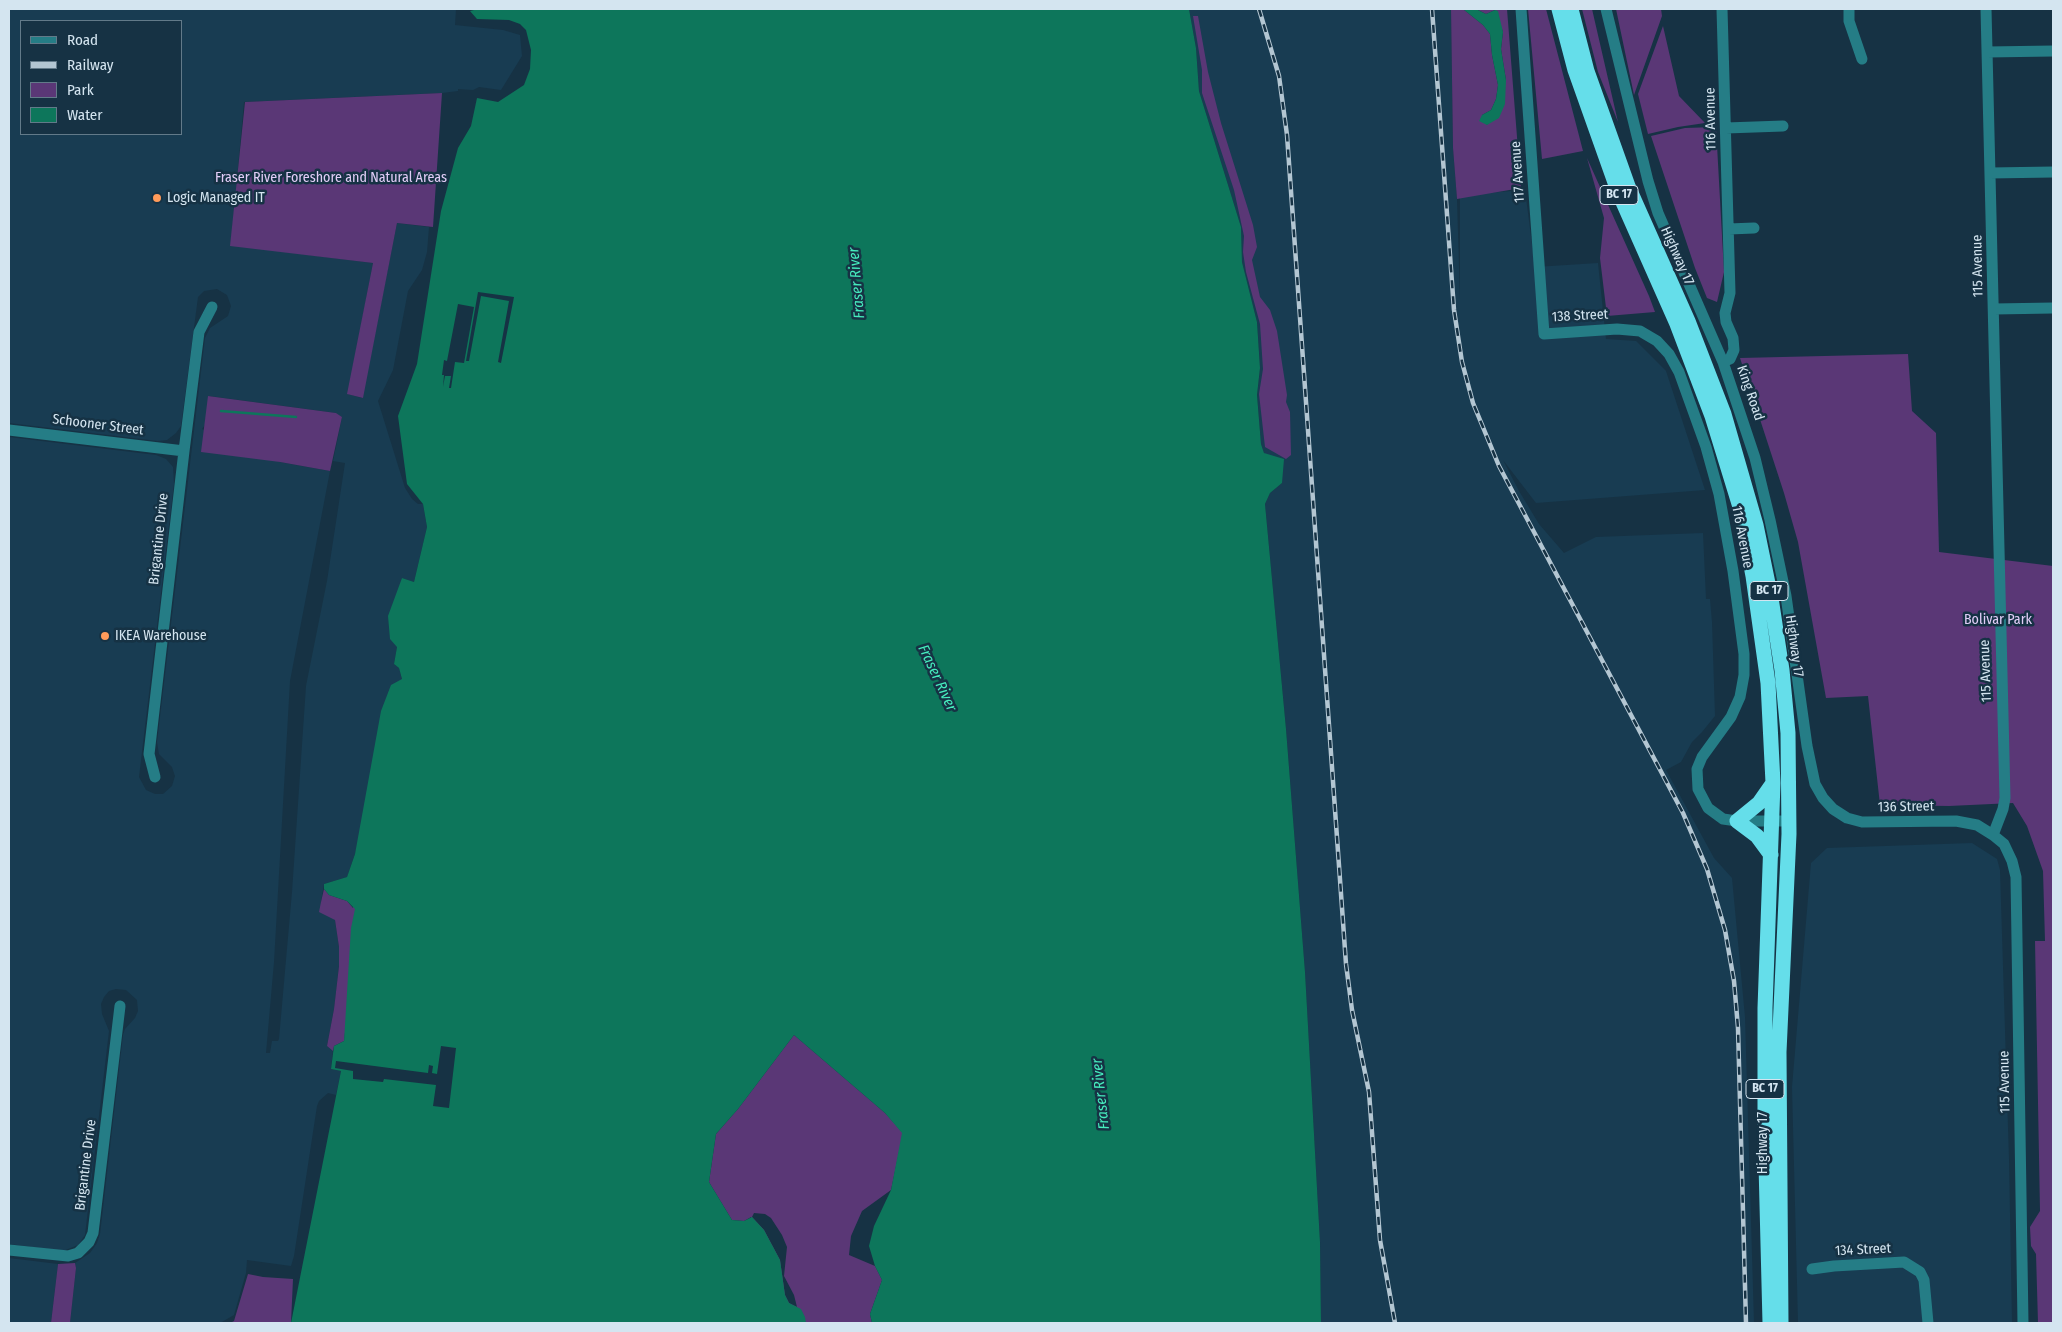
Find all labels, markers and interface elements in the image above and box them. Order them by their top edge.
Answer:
legend [20,20,182,135]
text: Road [67,31,98,49]
text: Railway [67,56,114,74]
text: Park [67,81,94,99]
street label: 116 Avenue [1702,87,1720,151]
text: Water [67,106,102,124]
street label: 117 Avenue [1507,141,1529,203]
park label: Fraser River Foreshore and Natural Areas [215,170,447,186]
road number: BC 17 [1600,186,1638,204]
place label: Logic Managed IT [167,190,265,206]
marker: Logic Managed IT [151,192,163,204]
street label: Highway 17 [1657,224,1697,288]
street label: 115 Avenue [1969,235,1987,297]
water label: Fraser River [845,247,869,319]
street label: 138 Street [1551,306,1609,326]
street label: King Road [1733,363,1767,423]
street label: Schooner Street [51,411,145,439]
street label: Brigantine Drive [146,492,172,586]
street label: 116 Avenue [1728,504,1756,570]
road number: BC 17 [1750,582,1788,600]
park label: Bolivar Park [1964,612,2032,628]
street label: Highway 17 [1781,614,1807,678]
place label: IKEA Warehouse [115,628,207,644]
marker: IKEA Warehouse [99,630,111,642]
street label: 115 Avenue [1977,639,1995,703]
water label: Fraser River [914,642,960,714]
street label: 136 Street [1878,798,1934,816]
street label: 115 Avenue [1996,1051,2014,1113]
water label: Fraser River [1088,1058,1114,1130]
road number: BC 17 [1746,1080,1784,1098]
street label: Highway 17 [1755,1112,1771,1174]
street label: Brigantine Drive [72,1118,100,1212]
street label: 134 Street [1835,1240,1891,1260]

